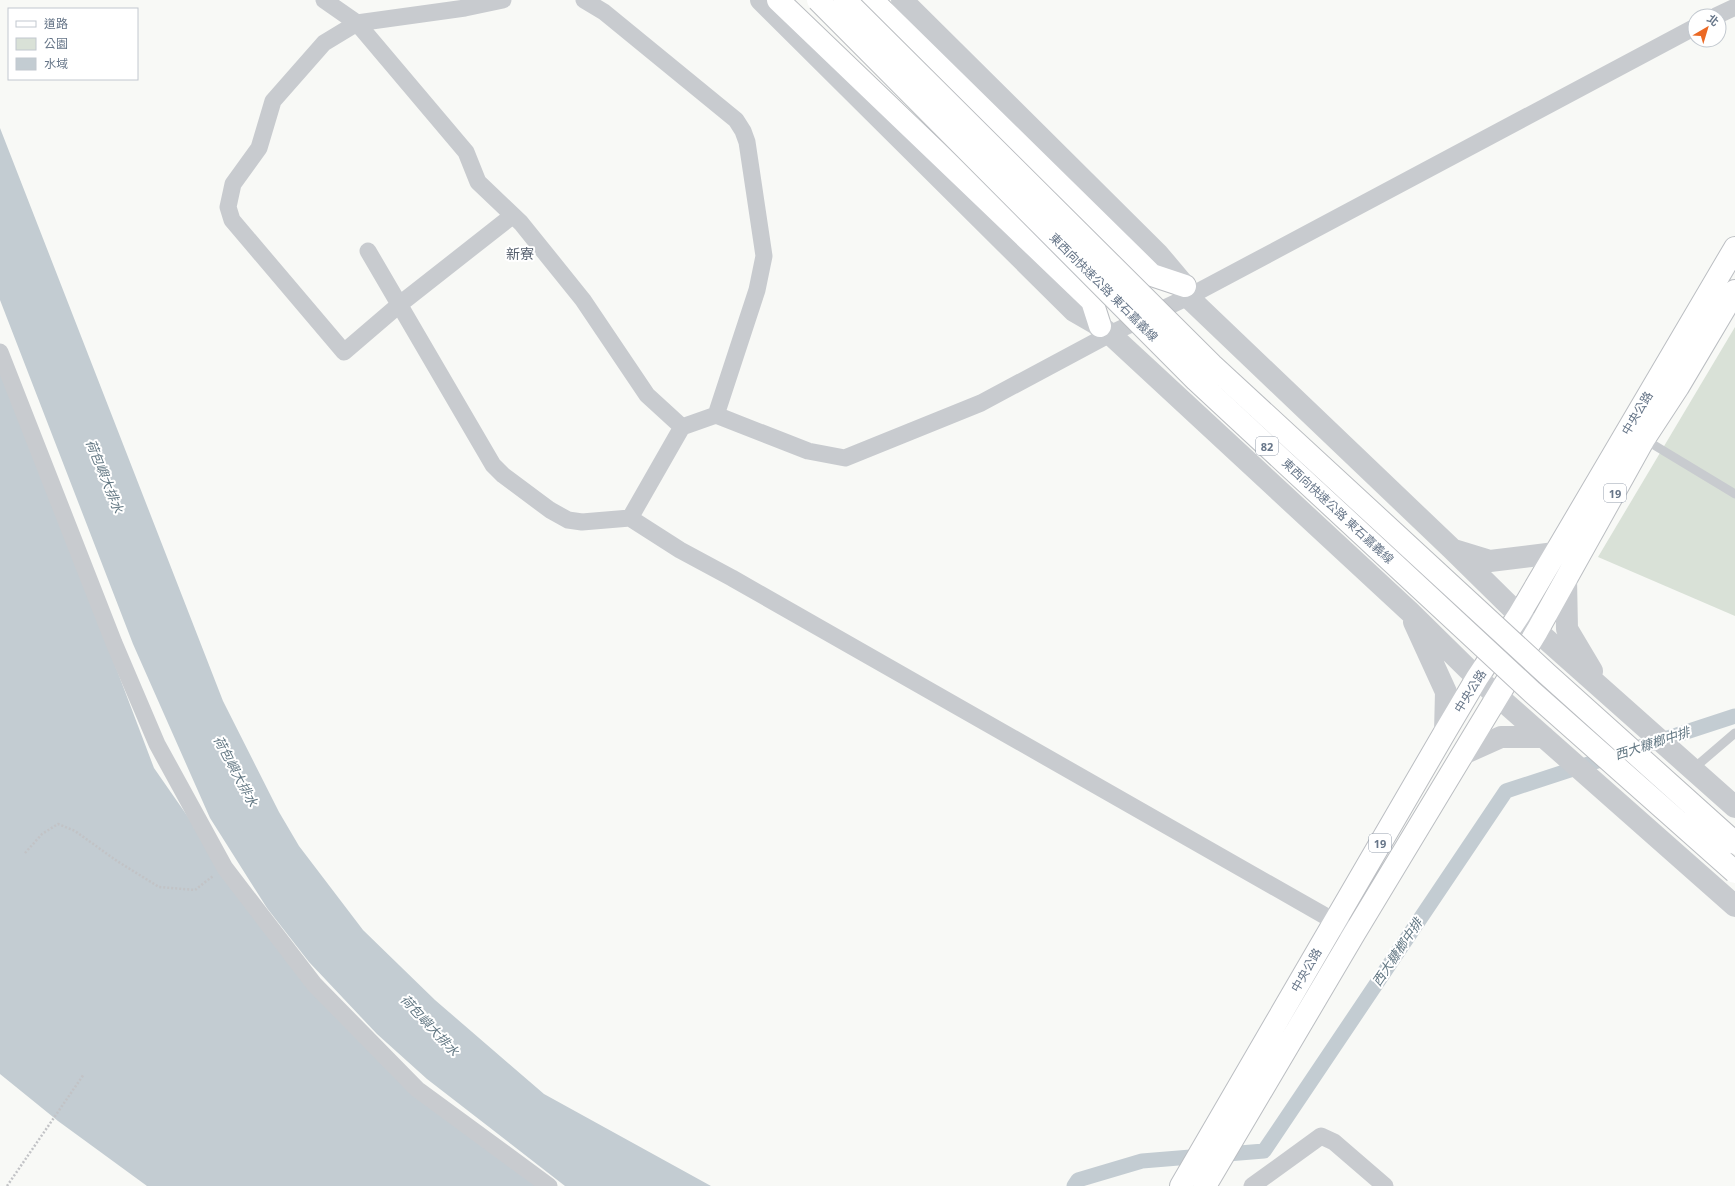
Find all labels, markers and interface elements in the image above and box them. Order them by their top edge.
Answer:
legend [8,8,138,80]
north arrow [1687,8,1727,48]
text: 北 [1705,10,1722,29]
text: 道路 [44,15,68,32]
text: 公園 [44,35,68,52]
text: 水域 [44,55,68,72]
street label: 東西向快速公路 東石嘉義線 [1046,229,1162,345]
district label: 新寮 [506,244,534,263]
street label: 中央公路 [1617,388,1657,438]
water label: 荷包嶼大排水 [82,436,128,516]
road number: 82 [1256,437,1278,455]
street label: 東西向快速公路 東石嘉義線 [1278,455,1398,567]
road number: 19 [1604,484,1626,502]
street label: 中央公路 [1450,666,1490,716]
water label: 西大糠榔中排 [1612,722,1694,764]
water label: 荷包嶼大排水 [210,732,263,811]
road number: 19 [1369,834,1391,852]
water label: 西大糠榔中排 [1368,913,1427,989]
street label: 中央公路 [1287,945,1325,995]
water label: 荷包嶼大排水 [397,990,464,1060]

